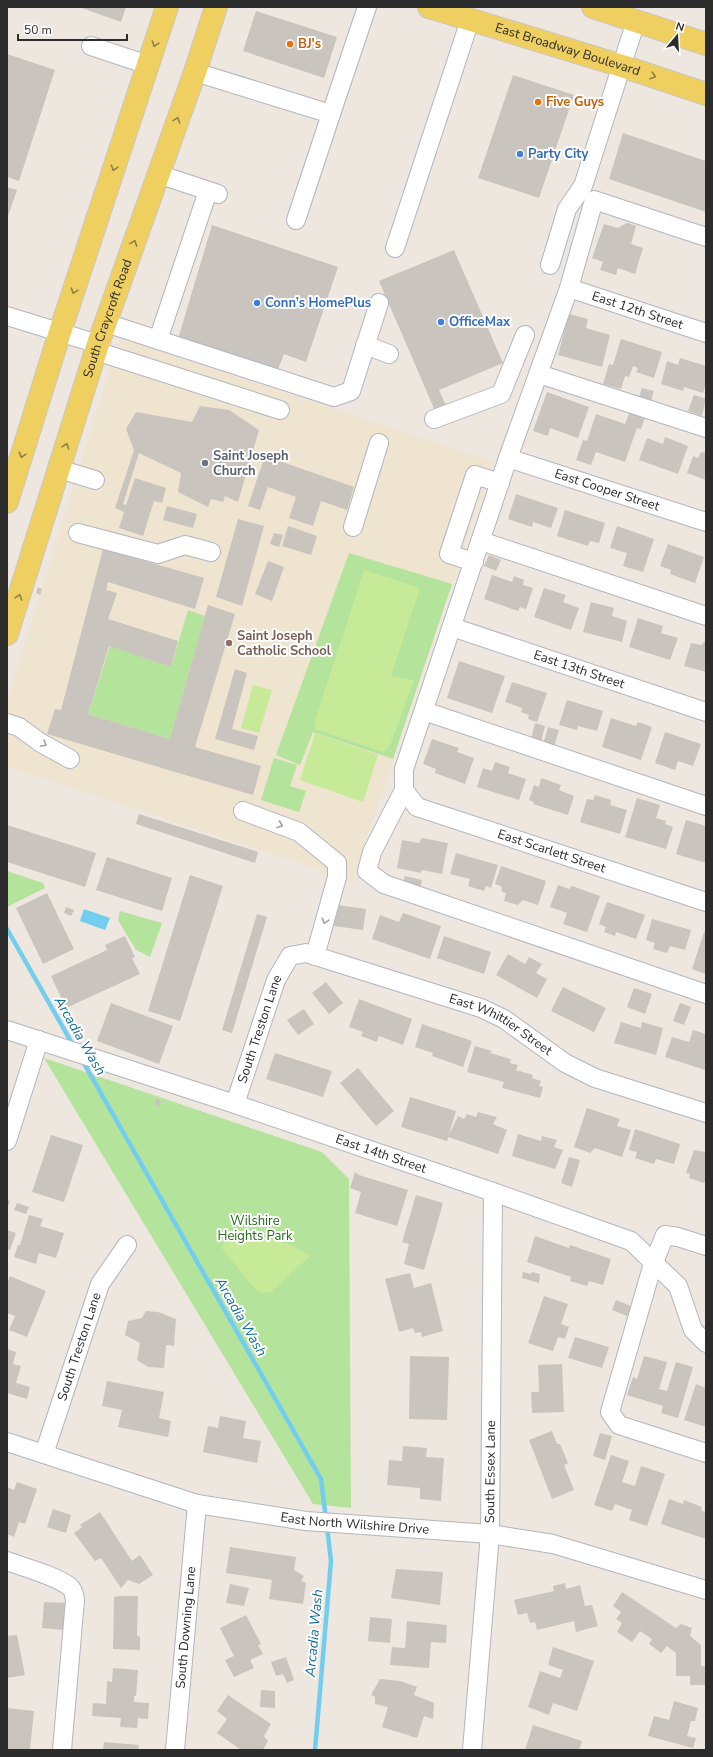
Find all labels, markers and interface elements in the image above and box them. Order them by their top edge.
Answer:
scale bar [18,16,127,42]
north arrow [657,16,697,56]
street label: East Broadway Boulevard [493,19,643,80]
text: N [674,19,686,35]
text: 50 m [24,22,52,38]
place label: BJ's [298,35,321,53]
marker: BJ's [285,39,295,49]
one-way arrow [151,40,159,47]
one-way arrow [650,71,657,80]
place label: Five Guys [546,93,604,111]
marker: Five Guys [533,97,543,107]
one-way arrow [173,117,181,124]
place label: Party City [528,145,588,163]
marker: Party City [515,149,525,159]
one-way arrow [110,164,119,171]
one-way arrow [129,239,138,246]
street label: South Craycroft Road [79,257,136,380]
one-way arrow [70,287,79,294]
street label: East 12th Street [589,287,686,334]
place label: Conn’s HomePlus [265,294,371,312]
marker: Conn’s HomePlus [252,298,262,308]
place label: OfficeMax [449,313,511,331]
marker: OfficeMax [436,317,446,327]
one-way arrow [61,442,70,449]
place label: Saint Joseph Church [213,447,289,480]
one-way arrow [18,451,27,458]
marker: Saint Joseph Church [200,458,210,468]
street label: East Cooper Street [552,465,662,515]
one-way arrow [14,593,23,600]
place label: Saint Joseph Catholic School [237,627,332,660]
marker: Saint Joseph Catholic School [224,638,234,648]
street label: East 13th Street [531,646,627,693]
one-way arrow [40,740,47,747]
one-way arrow [276,820,283,828]
street label: East Scarlett Street [495,825,608,877]
one-way arrow [321,917,330,924]
street label: South Treston Lane [234,971,286,1086]
street label: East Whittier Street [447,990,556,1060]
water label: Arcadia Wash [49,992,110,1079]
street label: East 14th Street [333,1130,429,1178]
park label: Wilshire Heights Park [218,1212,293,1245]
water label: Arcadia Wash [210,1273,271,1360]
street label: South Treston Lane [53,1290,106,1403]
street label: South Essex Lane [481,1420,500,1523]
street label: East North Wilshire Drive [279,1508,430,1539]
street label: South Downing Lane [172,1566,200,1689]
water label: Arcadia Wash [301,1588,327,1679]

